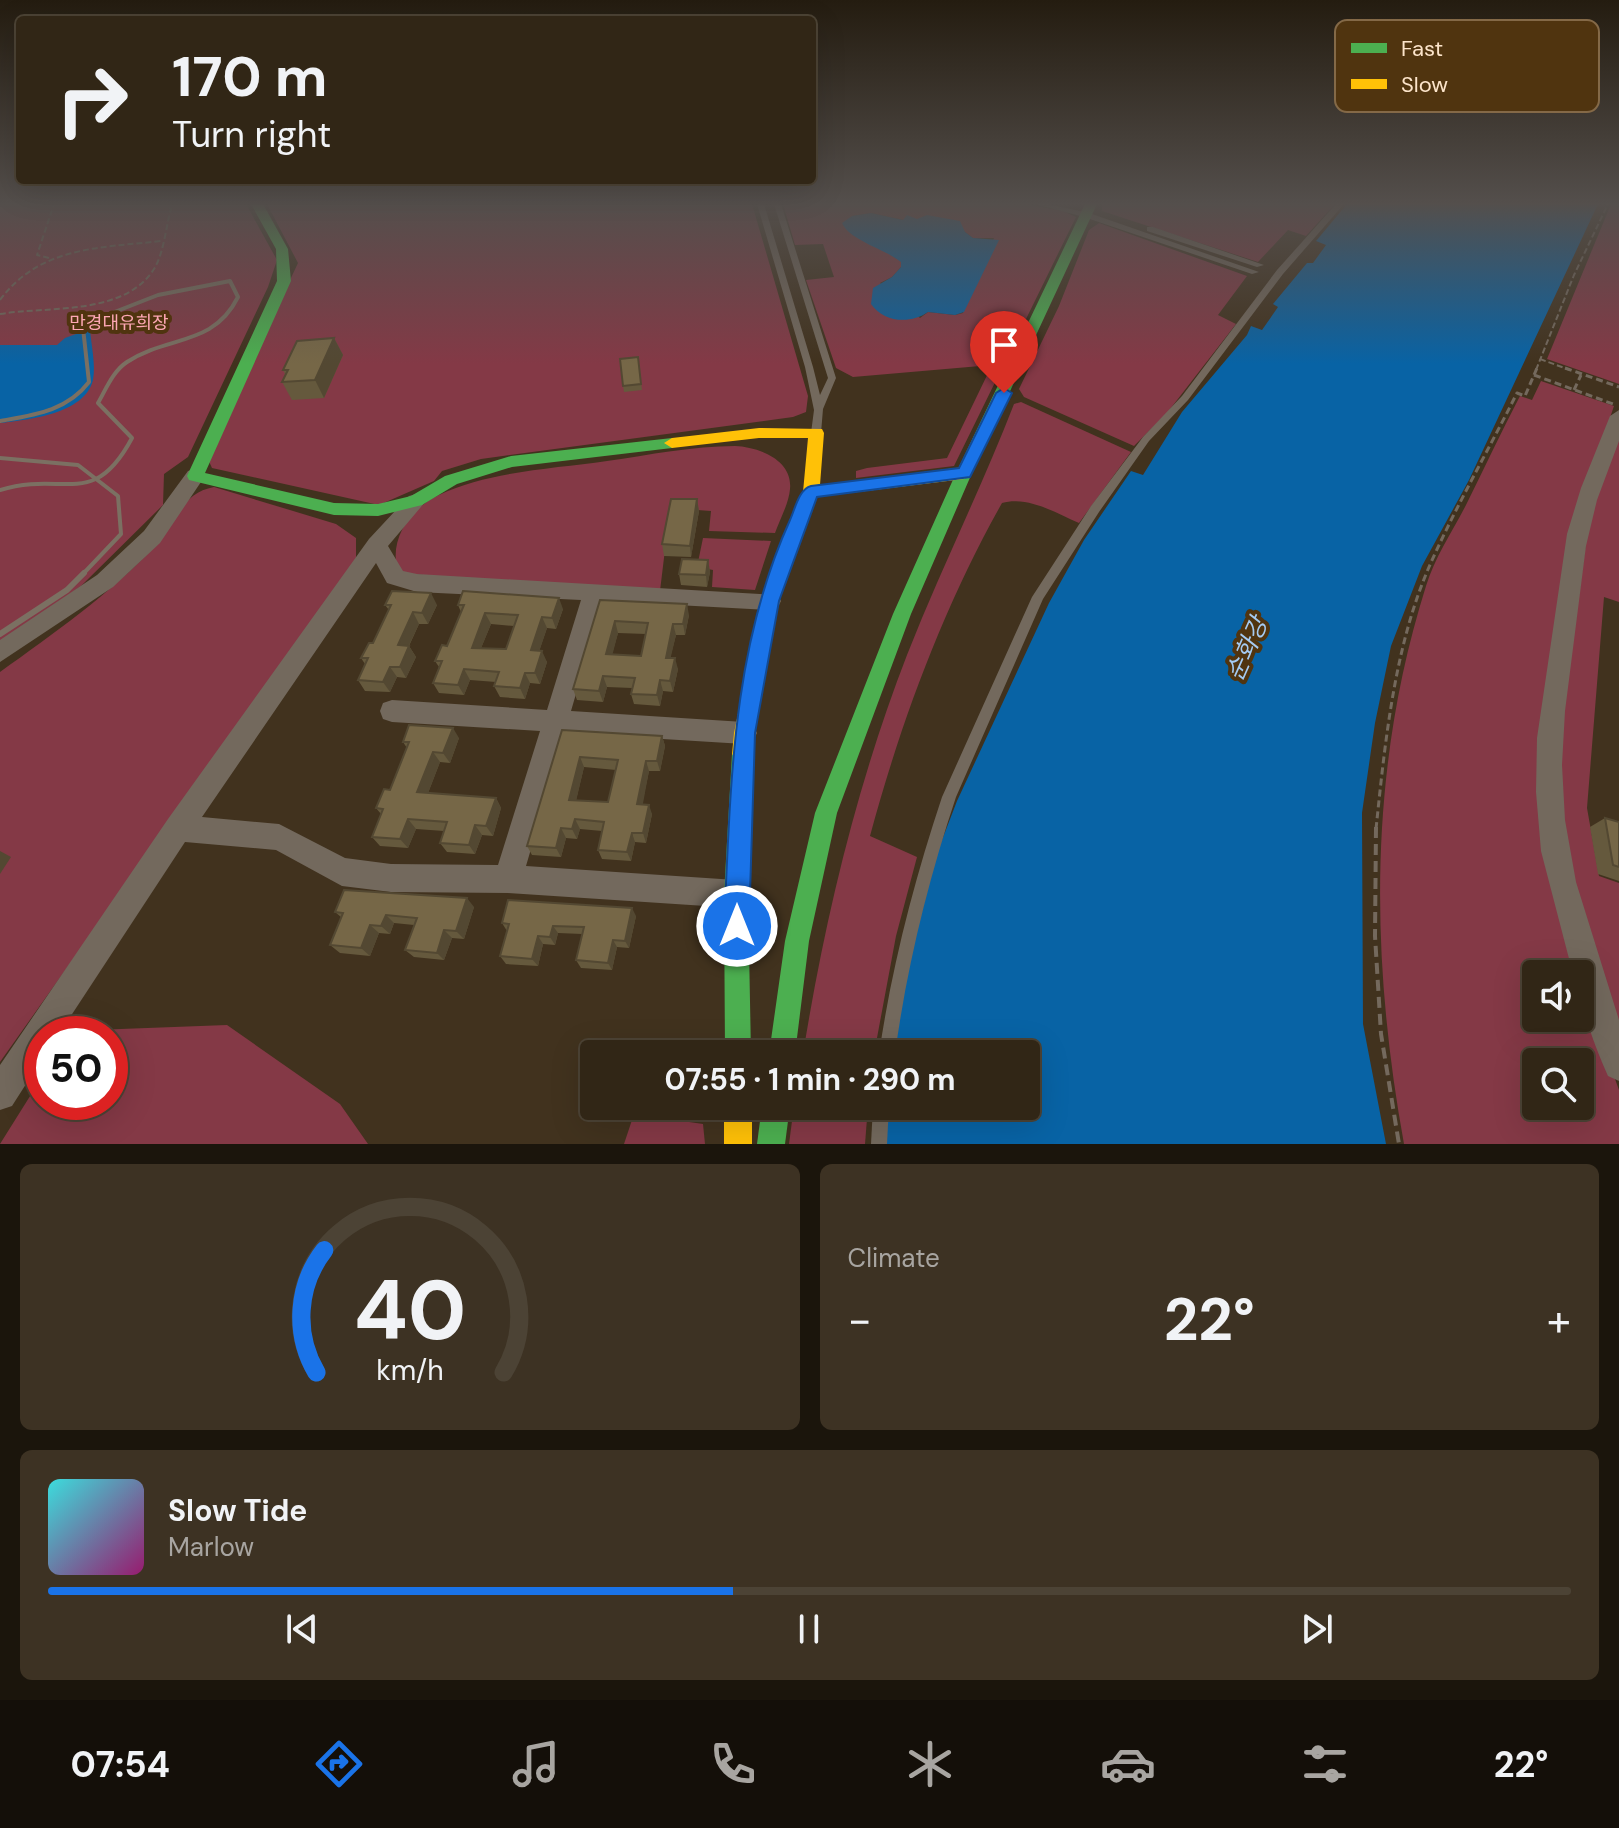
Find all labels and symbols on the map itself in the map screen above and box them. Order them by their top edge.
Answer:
legend [1335,20,1599,112]
text: Fast [1401,34,1443,63]
text: Slow [1401,70,1448,99]
park label: 만경대유희장 [69,311,169,335]
pin [970,311,1038,393]
water label: 순화강 [1219,610,1275,685]
position arrow [695,884,779,968]
speed limit sign: 50 [24,1016,128,1120]

